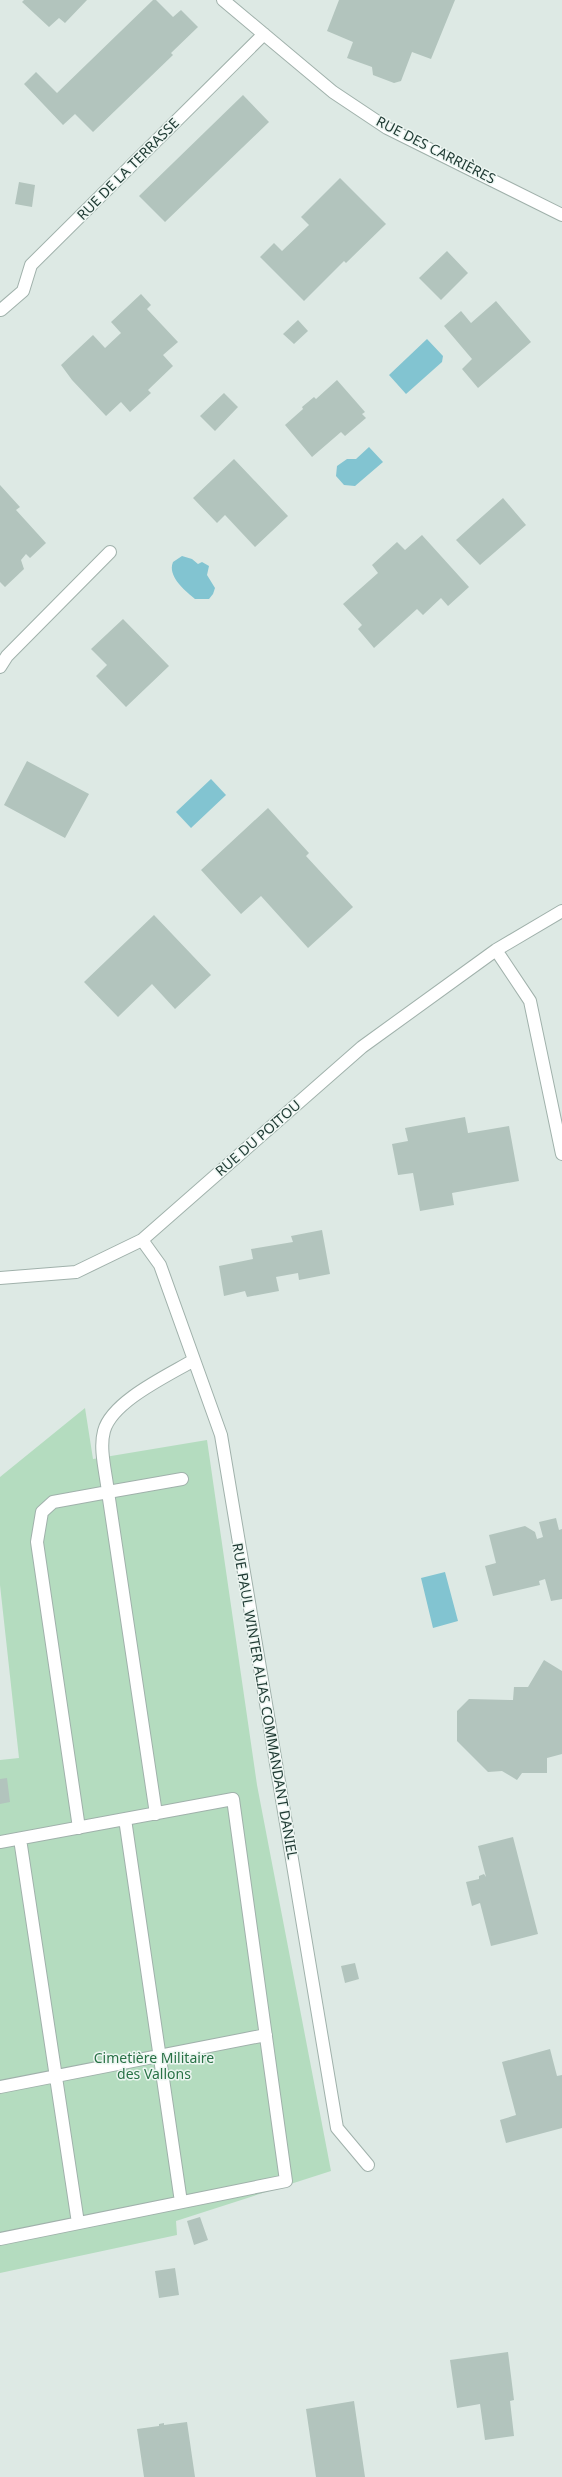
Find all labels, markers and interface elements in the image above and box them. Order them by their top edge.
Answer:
street label: RUE DES CARRIÈRES [373,111,499,188]
street label: RUE DE LA TERRASSE [72,113,183,224]
street label: RUE DU POITOU [211,1095,304,1180]
street label: RUE PAUL WINTER ALIAS COMMANDANT DANIEL [228,1541,303,1861]
park label: Cimetière Militaire des Vallons [94,2048,214,2083]

